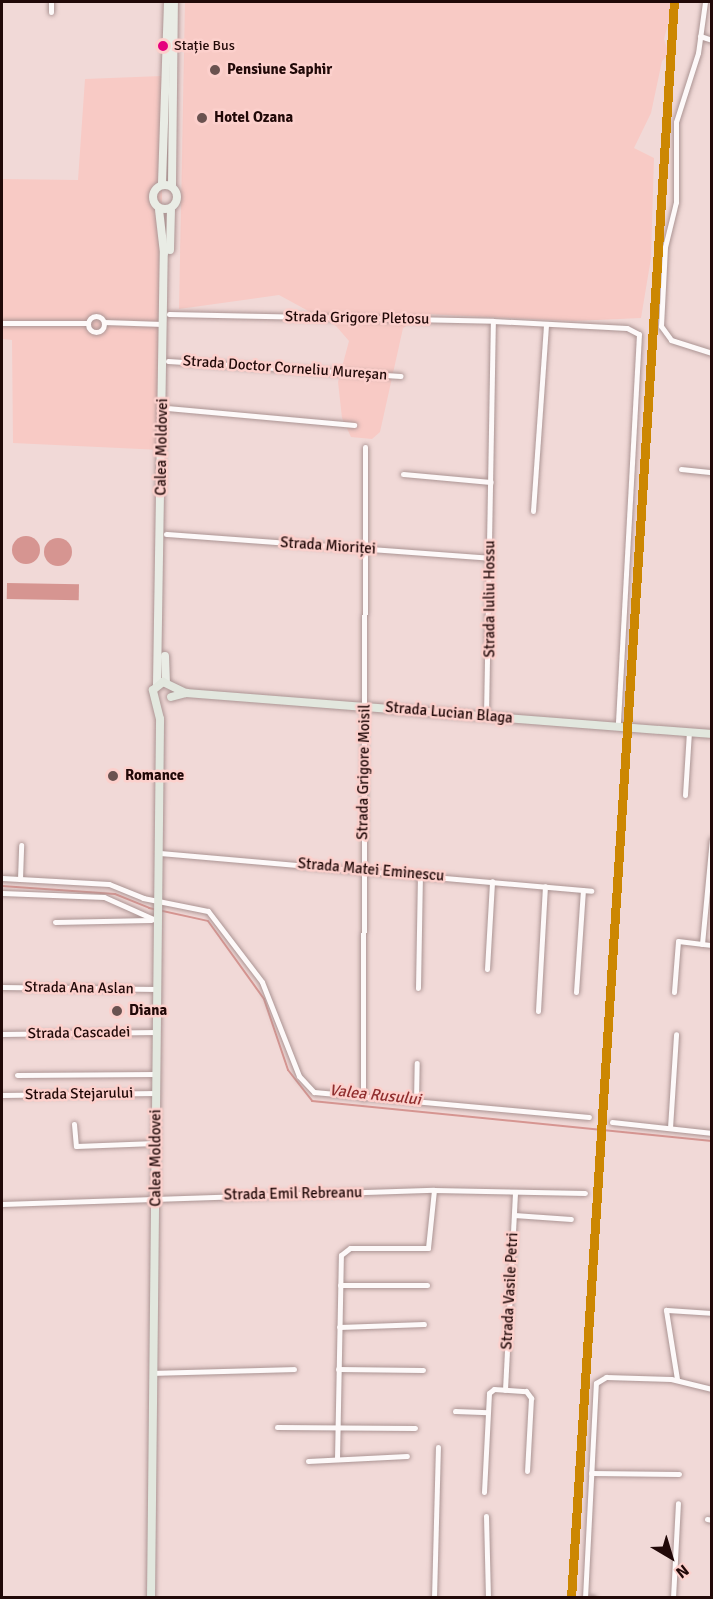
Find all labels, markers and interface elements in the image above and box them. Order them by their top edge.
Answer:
place label: Stație Bus [174,38,235,54]
marker: Stație Bus [157,40,169,52]
place label: Pensiune Saphir [227,61,332,79]
marker: Pensiune Saphir [208,63,222,77]
place label: Hotel Ozana [214,109,293,127]
marker: Hotel Ozana [195,111,209,125]
street label: Strada Grigore Pletosu [285,308,429,328]
street label: Strada Doctor Corneliu Mureșan [182,352,388,384]
street label: Calea Moldovei [152,398,172,496]
street label: Strada Mioriței [280,534,376,558]
street label: Strada Iuliu Hossu [481,540,499,658]
street label: Strada Lucian Blaga [384,698,514,728]
street label: Strada Grigore Moisil [354,704,374,840]
place label: Romance [125,767,184,785]
marker: Romance [106,769,120,783]
street label: Strada Matei Eminescu [297,855,445,885]
street label: Strada Ana Aslan [24,978,134,998]
place label: Diana [129,1002,167,1020]
marker: Diana [110,1004,124,1018]
street label: Strada Cascadei [28,1023,130,1043]
water label: Valea Rusului [328,1081,422,1109]
street label: Strada Stejarului [25,1084,133,1104]
street label: Calea Moldovei [147,1109,165,1207]
street label: Strada Emil Rebreanu [224,1184,362,1204]
street label: Strada Vasile Petri [498,1232,522,1350]
north arrow [641,1527,701,1587]
text: N [672,1560,693,1582]

